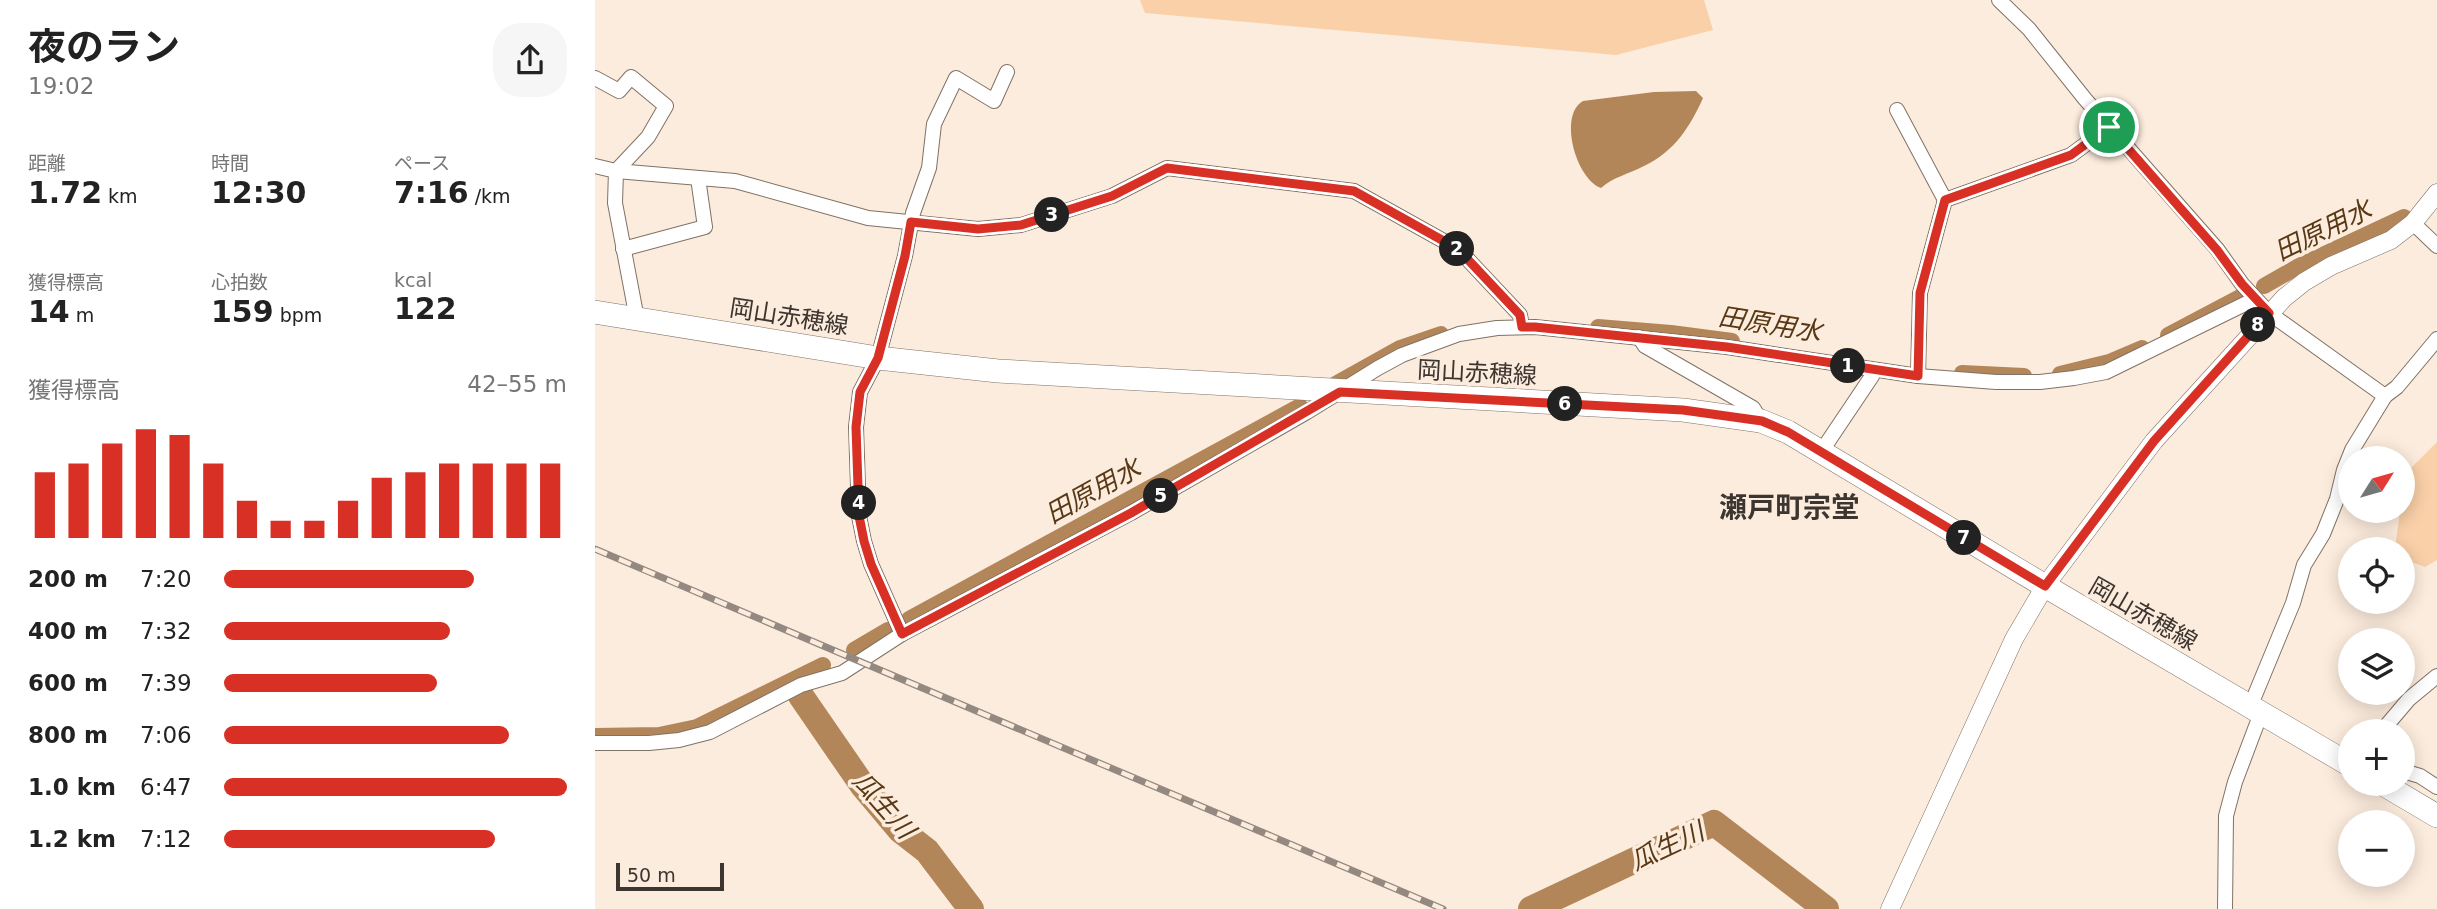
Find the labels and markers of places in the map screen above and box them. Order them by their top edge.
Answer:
pin [2079,97,2139,157]
pin: 3 [1035,198,1070,232]
pin: 2 [1439,232,1475,266]
pin: 8 [2241,308,2275,342]
pin: 1 [1831,348,1865,384]
pin: 6 [1548,386,1583,422]
pin: 5 [1143,478,1179,514]
pin: 4 [841,486,877,520]
pin: 7 [1947,520,1981,556]

